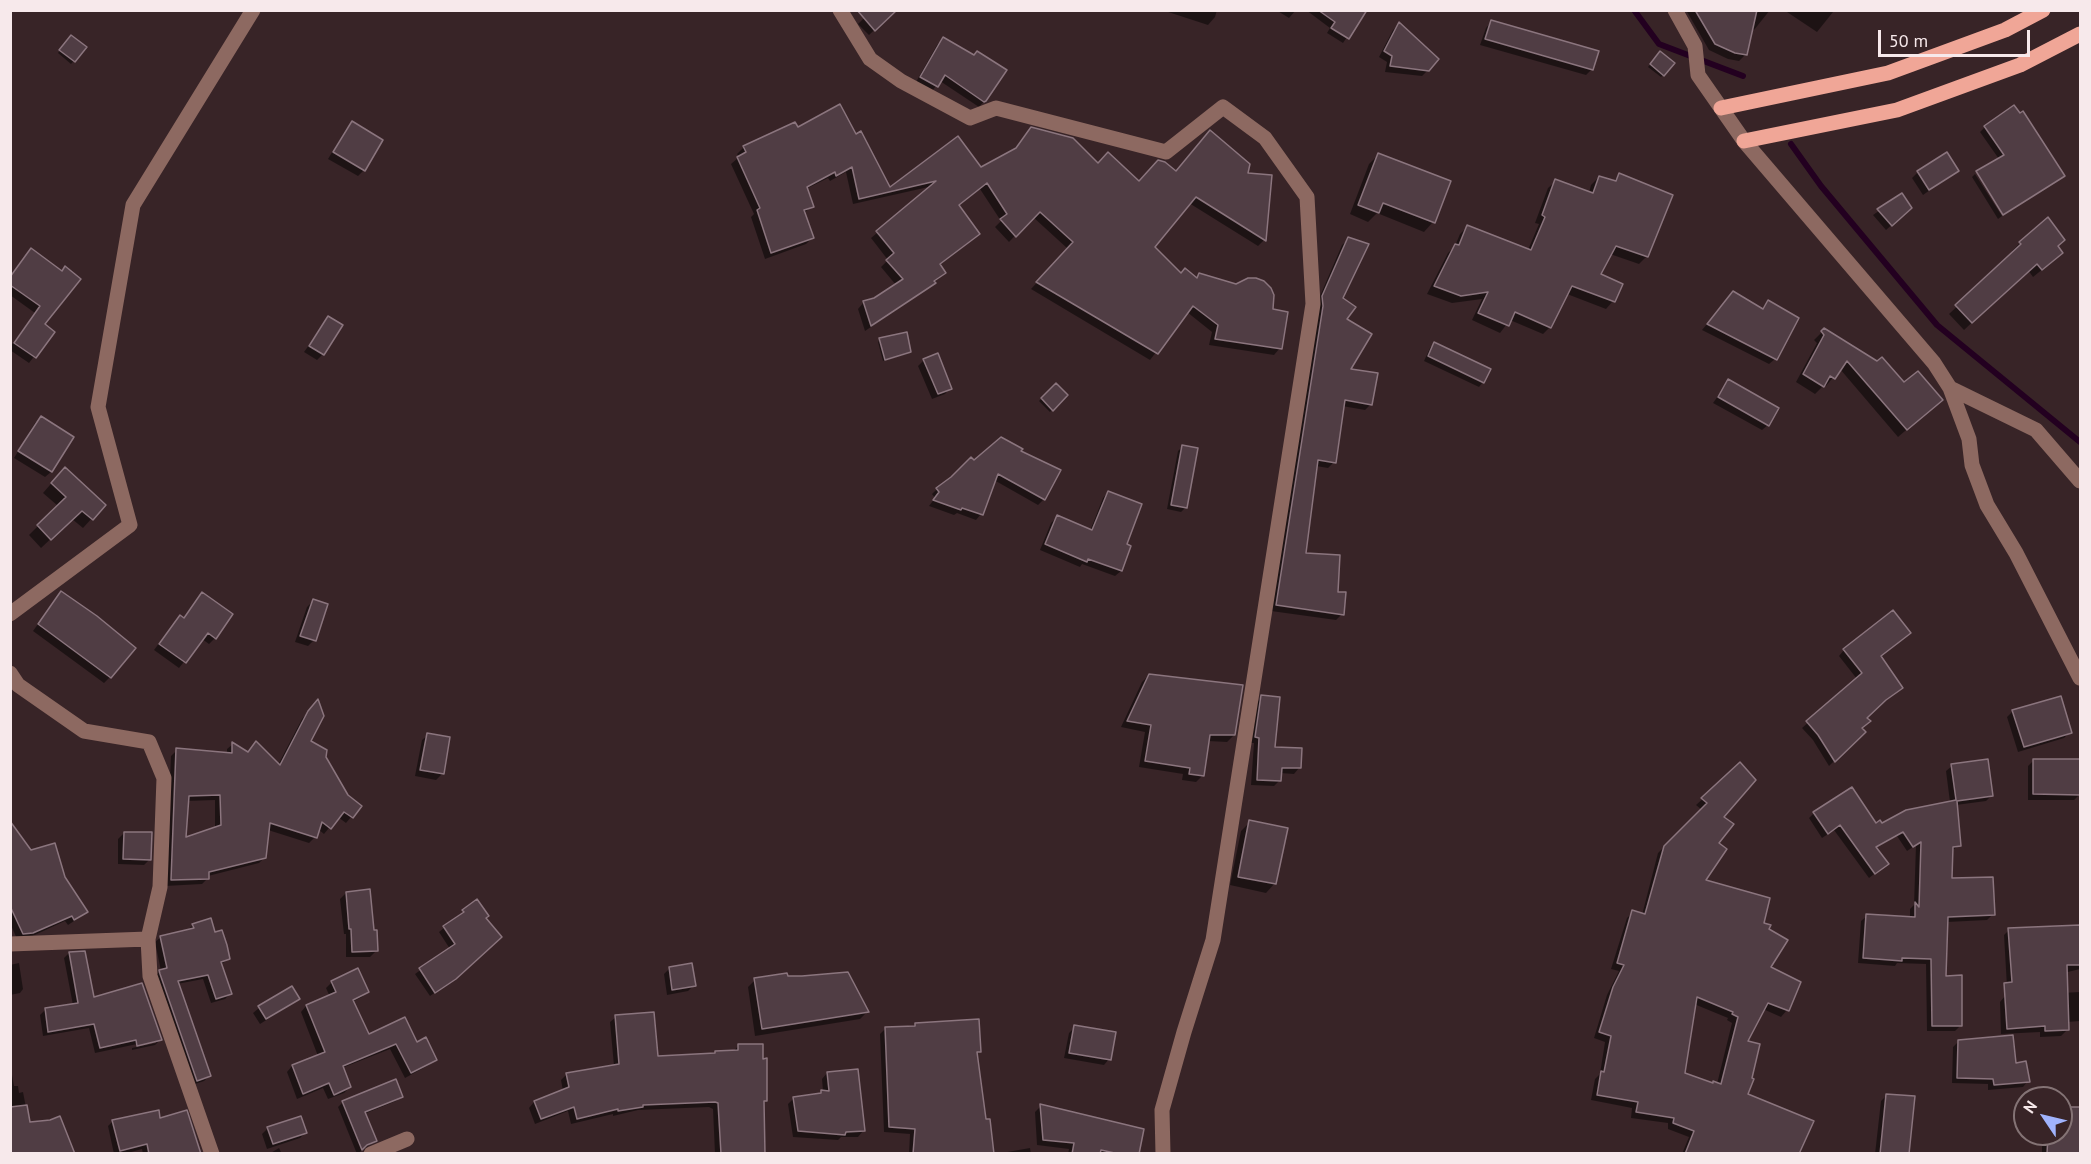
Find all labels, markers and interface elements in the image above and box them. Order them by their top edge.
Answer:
scale bar [1881,18,2032,56]
text: 50 m [1889,29,1928,52]
north arrow [2013,1086,2073,1146]
text: N [2019,1097,2041,1117]

